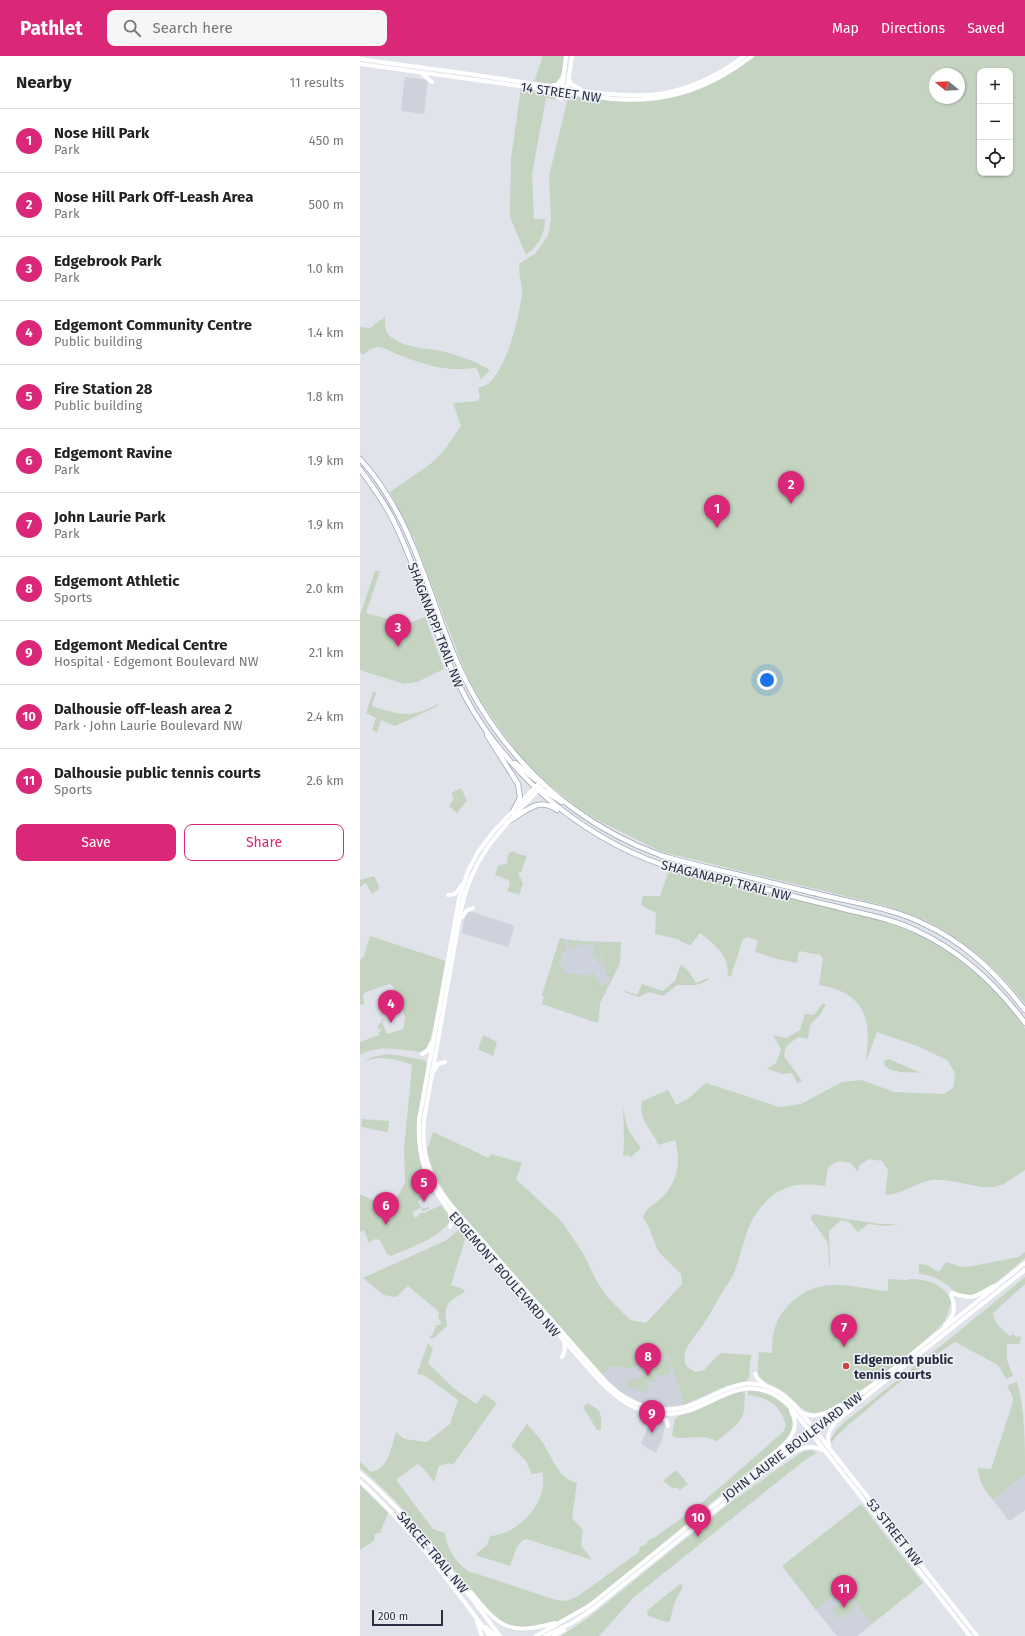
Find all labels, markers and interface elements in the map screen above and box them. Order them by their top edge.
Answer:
search box [107,10,387,46]
text: Pathlet [20,17,83,40]
icon: search [121,17,143,39]
text: Search here [153,19,233,37]
text: Map [832,20,859,37]
text: Directions [881,20,945,37]
text: Saved [967,20,1005,37]
north arrow [929,68,965,104]
map controls [977,68,1013,176]
button: + [977,68,1013,104]
text: Nearby [16,72,71,93]
text: 11 results [290,75,344,90]
street label: 14 STREET NW [520,79,602,106]
button: − [977,104,1013,140]
text: Nose Hill Park [54,124,149,142]
text: 1 [26,133,32,148]
text: 450 m [309,133,344,148]
button: locate [977,140,1013,176]
text: Park [54,142,80,157]
text: Nose Hill Park Off-Leash Area [54,188,253,206]
text: 2 [26,197,32,212]
text: 500 m [308,197,344,212]
text: Park [54,206,80,221]
text: Edgebrook Park [54,252,161,270]
text: 3 [26,261,32,276]
text: 1.0 km [307,261,344,276]
text: Park [54,270,80,285]
text: Edgemont Community Centre [54,316,252,334]
text: 4 [25,325,33,340]
text: 1.4 km [308,325,344,340]
text: Public building [54,334,142,349]
text: Fire Station 28 [54,380,152,398]
text: 5 [26,389,32,404]
text: 1.8 km [307,389,344,404]
text: Public building [54,398,142,413]
text: Edgemont Ravine [54,444,172,462]
text: 6 [25,453,33,468]
text: 1.9 km [308,453,344,468]
text: Park [54,462,80,477]
pin: 2 [778,471,804,504]
pin: 1 [704,495,730,528]
text: John Laurie Park [54,508,166,526]
text: 7 [26,517,32,532]
text: 1.9 km [308,517,344,532]
text: Park [54,526,80,541]
street label: SHAGANAPPI TRAIL NW [405,560,466,690]
text: Edgemont Athletic [54,572,179,590]
text: 8 [25,581,33,596]
text: 2.0 km [306,581,344,596]
text: Sports [54,590,92,605]
pin: 3 [385,614,411,647]
text: Edgemont Medical Centre [54,636,228,654]
text: 9 [25,645,33,660]
text: 2.1 km [309,645,344,660]
text: Hospital · Edgemont Boulevard NW [54,654,258,669]
your location [757,670,777,690]
text: Dalhousie off-leash area 2 [54,700,232,718]
text: 10 [22,709,36,724]
text: 2.4 km [307,709,344,724]
text: Park · John Laurie Boulevard NW [54,718,243,733]
text: Dalhousie public tennis courts [54,764,261,782]
text: 11 [23,773,35,788]
text: 2.6 km [306,773,344,788]
text: Sports [54,782,92,797]
button: Save [16,824,176,861]
button: Share [184,824,344,861]
street label: SHAGANAPPI TRAIL NW [660,857,792,904]
pin: 4 [378,990,404,1023]
pin: 5 [411,1169,437,1202]
pin: 6 [373,1192,399,1225]
street label: EDGEMONT BOULEVARD NW [446,1209,563,1340]
pin: 7 [831,1314,857,1347]
pin: 8 [635,1343,661,1376]
place label: Edgemont public tennis courts [854,1352,954,1382]
marker: Edgemont public tennis courts [841,1361,851,1371]
street label: JOHN LAURIE BOULEVARD NW [719,1389,865,1504]
pin: 9 [639,1400,665,1433]
street label: 53 STREET NW [864,1496,926,1569]
pin: 10 [685,1504,711,1537]
street label: SARCEE TRAIL NW [394,1508,471,1597]
pin: 11 [831,1575,857,1608]
scale bar [372,1608,443,1627]
text: 200 m [378,1610,408,1623]

